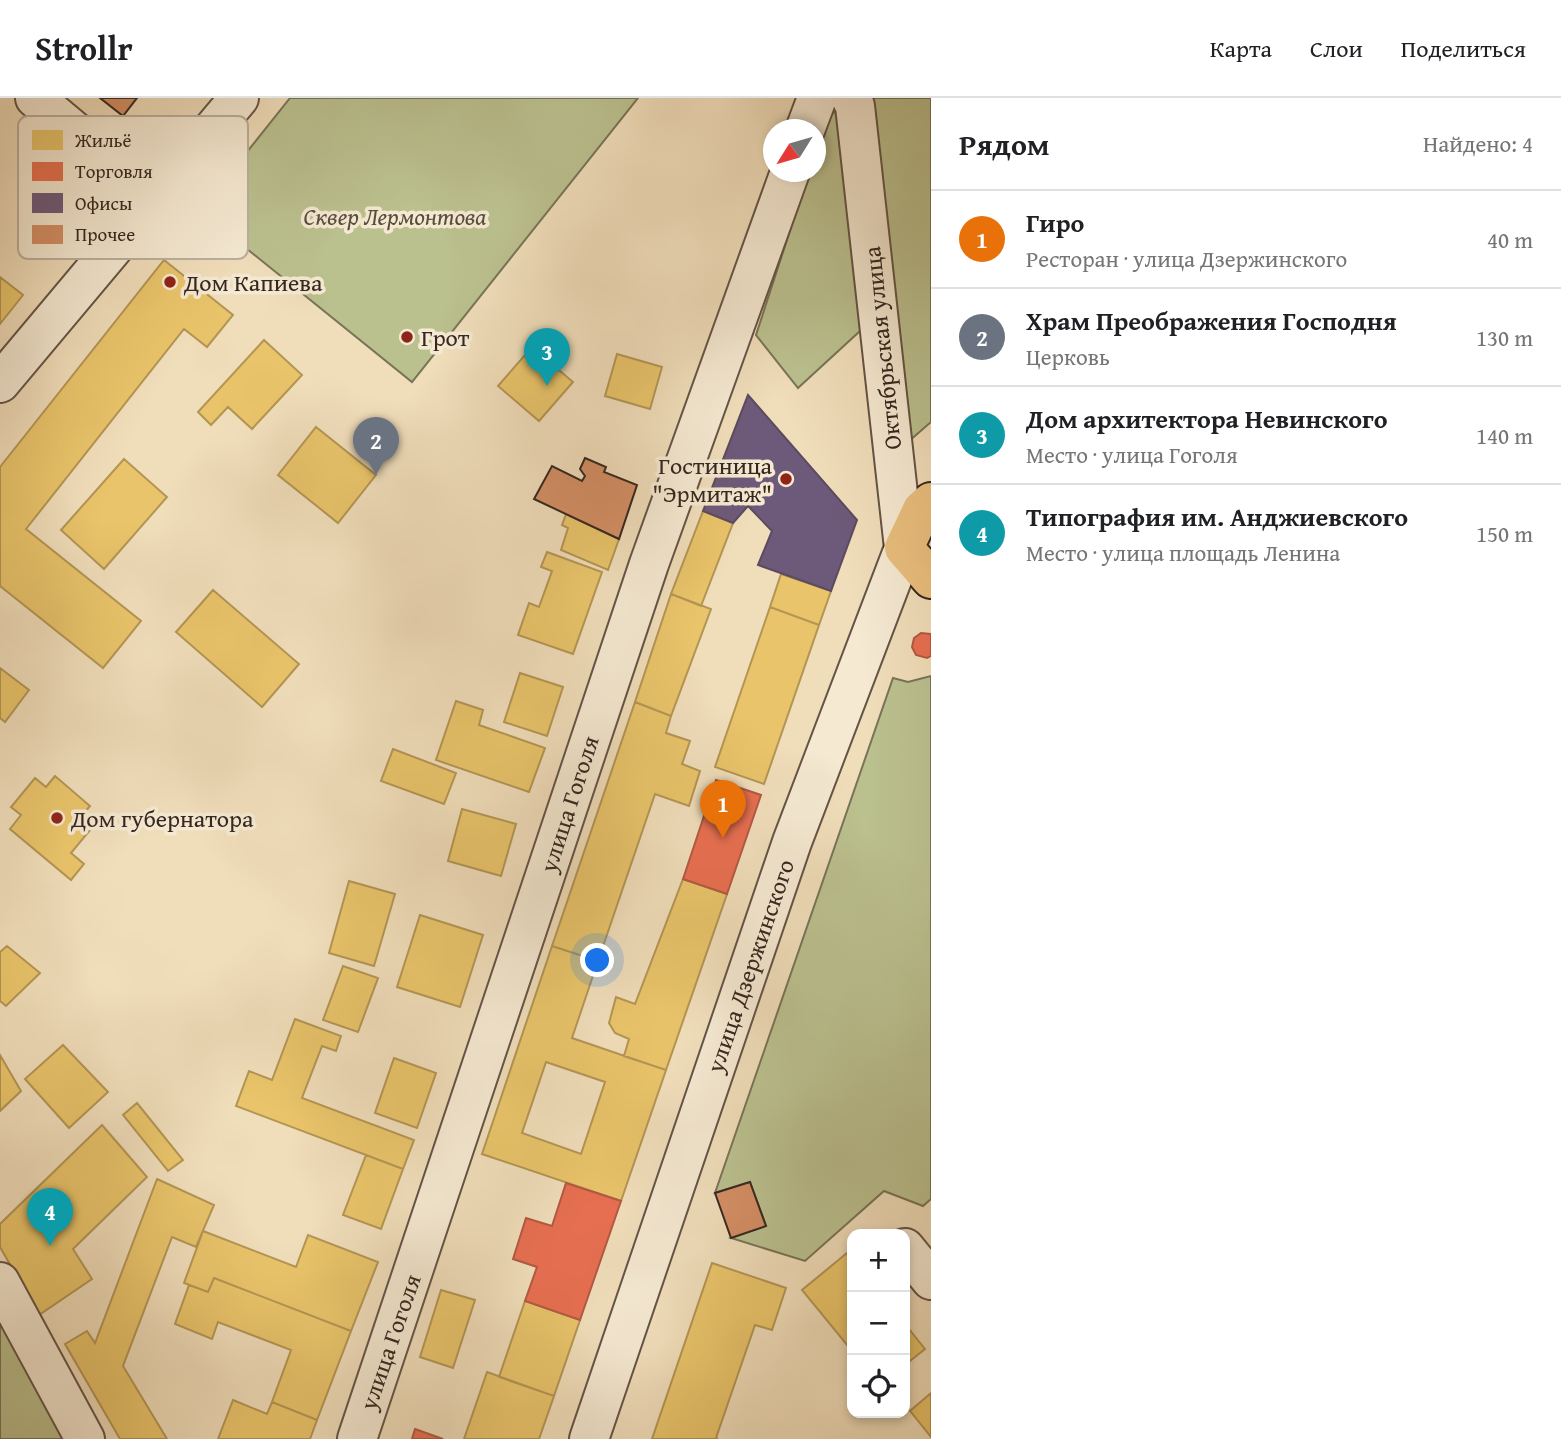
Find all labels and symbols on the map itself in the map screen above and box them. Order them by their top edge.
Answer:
legend [18,116,248,259]
north arrow [763,119,826,182]
text: Жильё [74,126,132,154]
text: Торговля [75,157,153,185]
text: Офисы [75,189,132,217]
park label: Сквер Лермонтова [304,199,486,234]
text: Прочее [75,220,135,248]
street label: Октябрьская улица [854,244,910,451]
place label: Дом Капиева [183,265,323,300]
marker: Дом Капиева [162,274,178,290]
place label: Грот [421,320,470,355]
pin: 3 [524,328,570,386]
marker: Грот [399,329,415,345]
pin: 2 [353,417,399,475]
place label: Гостиница "Эрмитаж" [652,448,773,511]
marker: Гостиница "Эрмитаж" [778,471,794,487]
street label: улица Гоголя [530,731,608,878]
pin: 1 [700,780,746,838]
place label: Дом губернатора [70,801,254,836]
marker: Дом губернатора [49,810,65,826]
street label: улица Дзержинского [697,855,803,1078]
your location [580,943,614,977]
pin: 4 [27,1188,73,1246]
street label: улица Гоголя [350,1269,430,1416]

